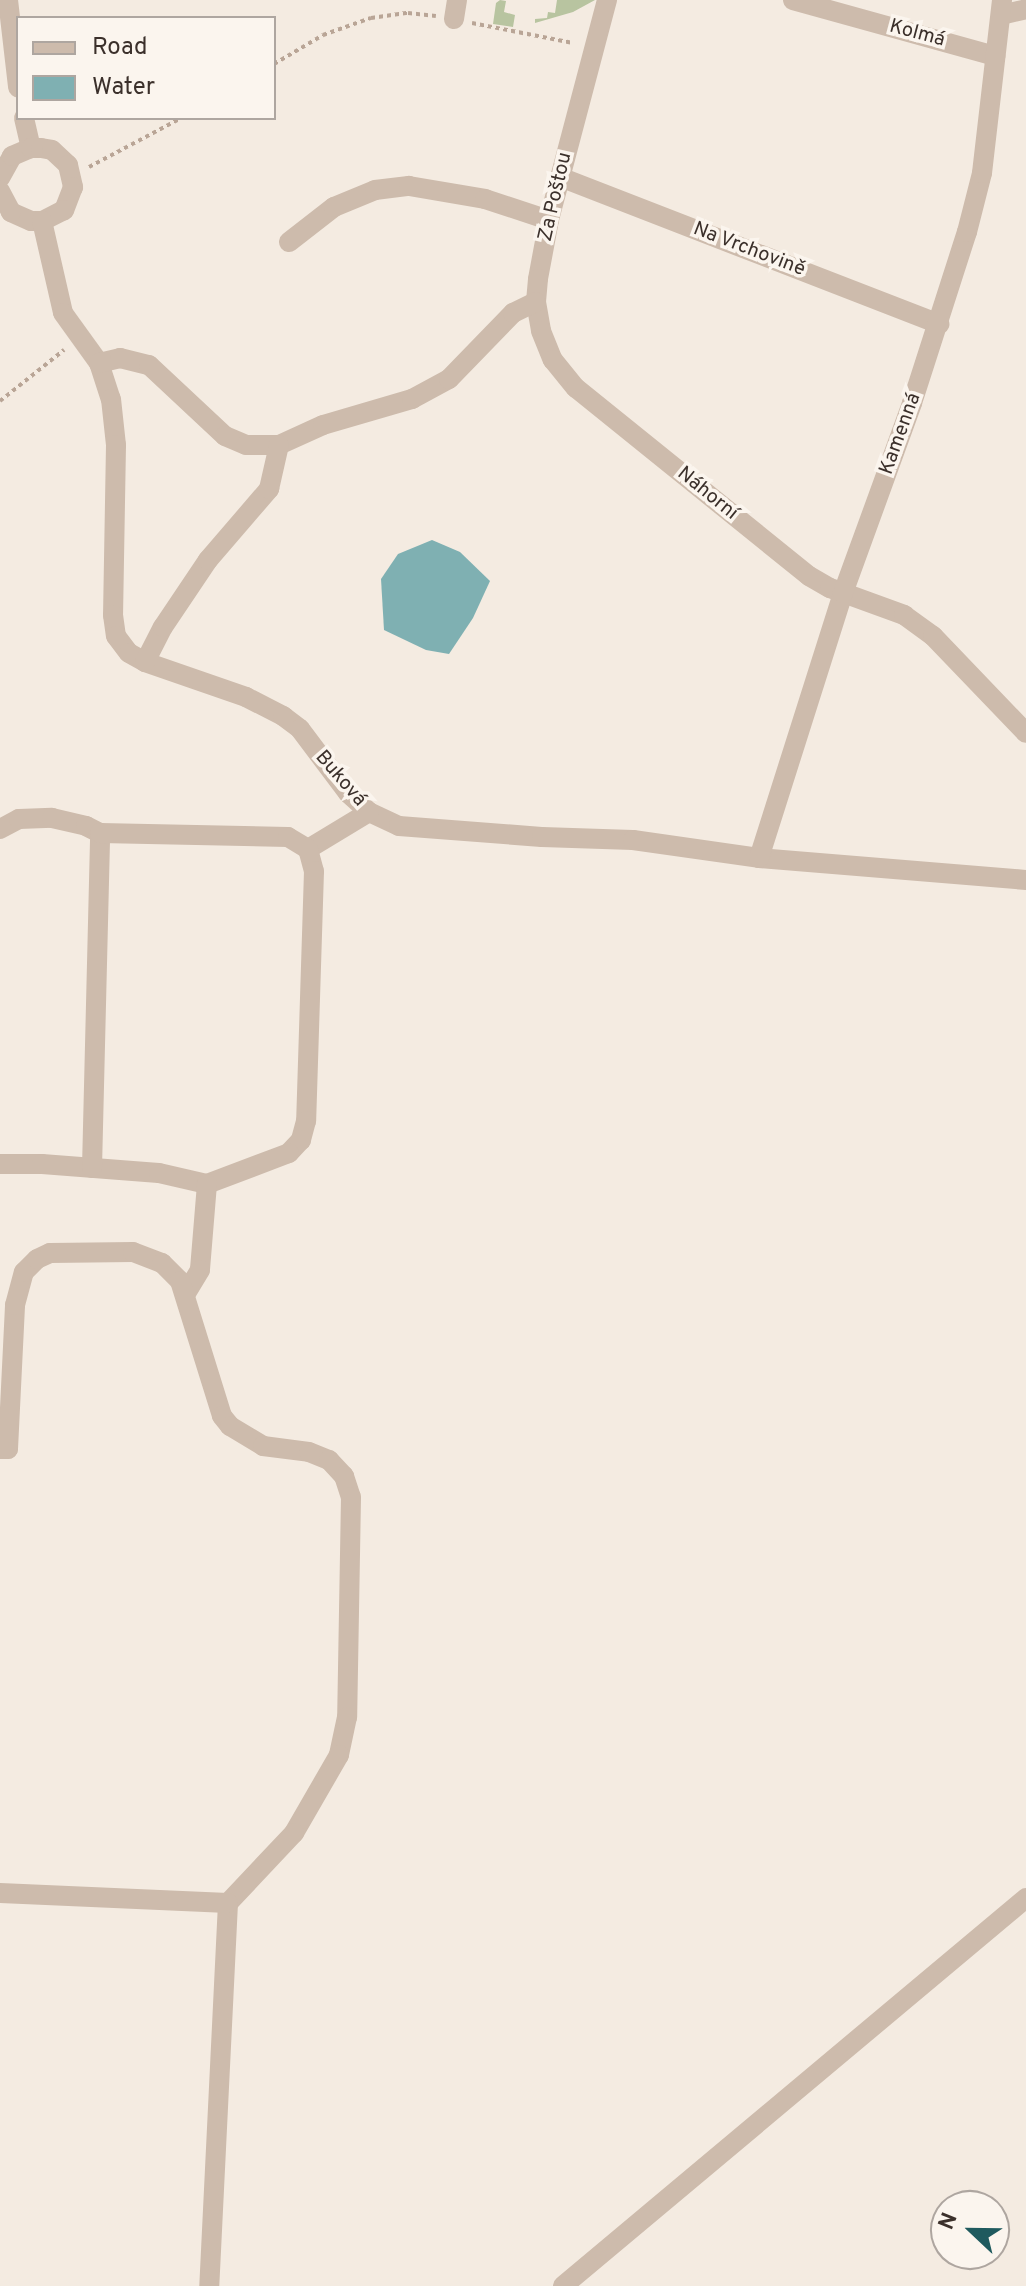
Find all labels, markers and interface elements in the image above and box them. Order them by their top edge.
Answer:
street label: Kolmá [887,15,947,53]
legend [16,16,276,120]
text: Road [92,33,148,63]
text: Water [92,73,155,103]
street label: Za Poštou [534,150,578,244]
street label: Na Vrchovině [689,218,809,282]
street label: Kamenná [875,390,927,478]
street label: Náhorní [672,462,742,526]
street label: Buková [309,746,371,812]
north arrow [930,2190,1010,2270]
text: N [934,2209,965,2234]

